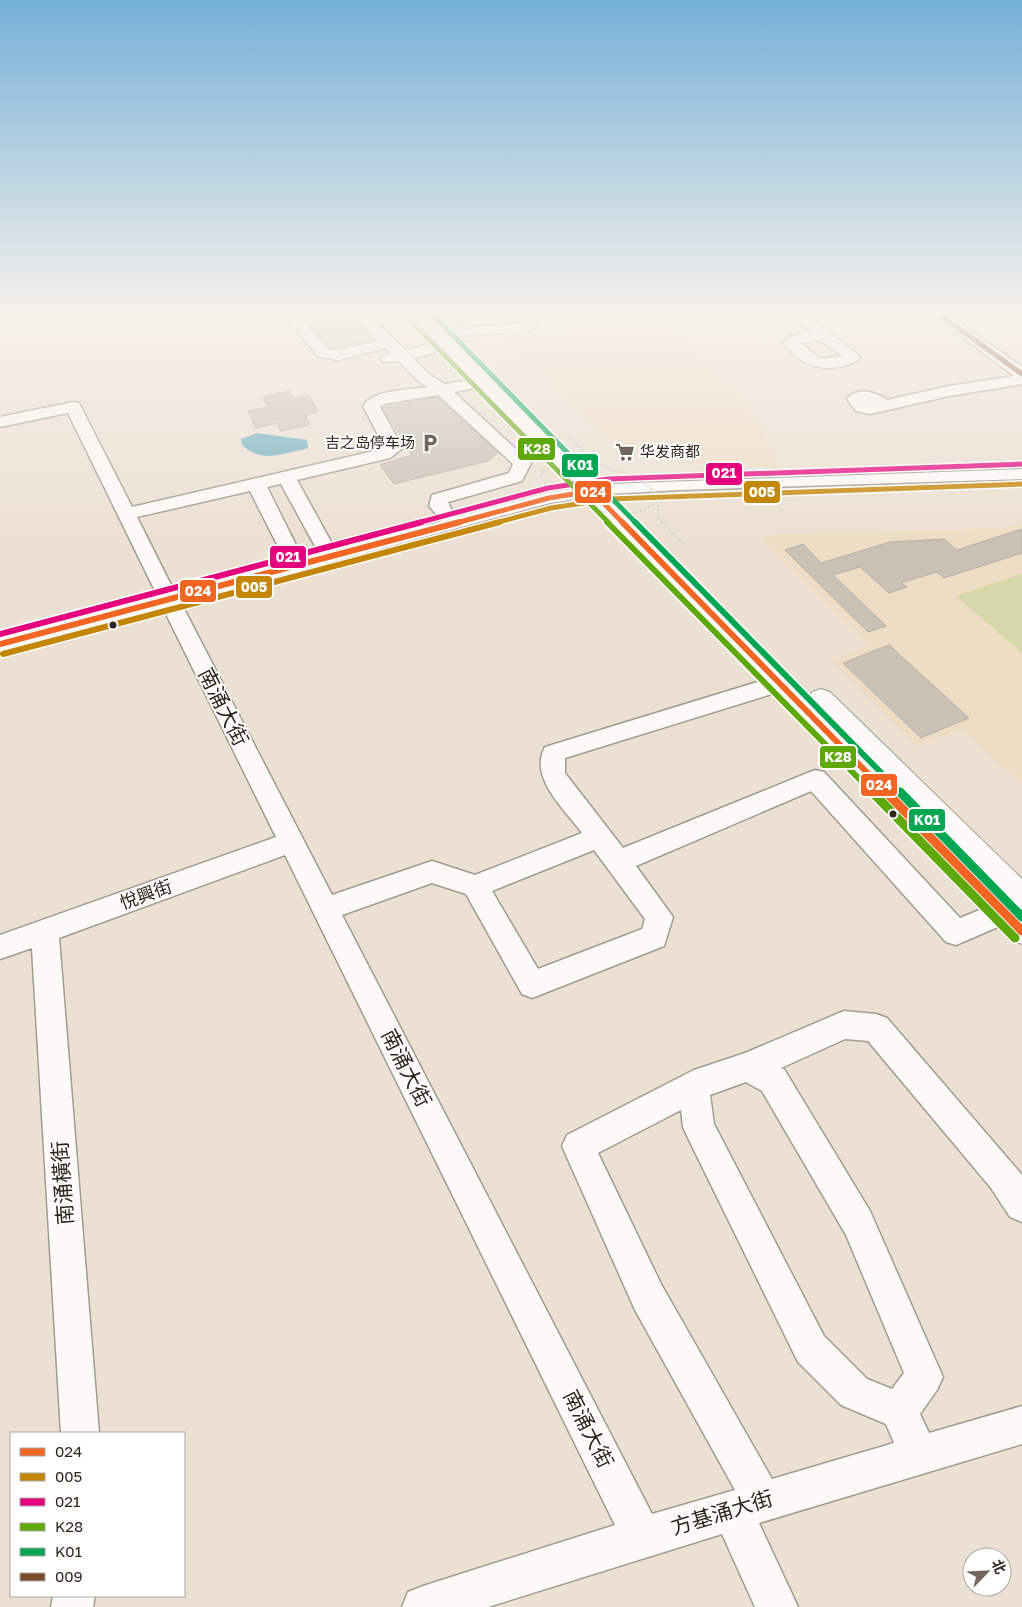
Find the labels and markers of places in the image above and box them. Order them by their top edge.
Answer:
parking icon: 吉之岛停车场 [419,432,441,454]
place label: 吉之岛停车场 [325,433,415,451]
supermarket icon: 华发商都 [614,441,636,463]
place label: 华发商都 [640,442,700,460]
unlabelled marker [108,620,118,630]
unlabelled marker [888,809,898,819]

